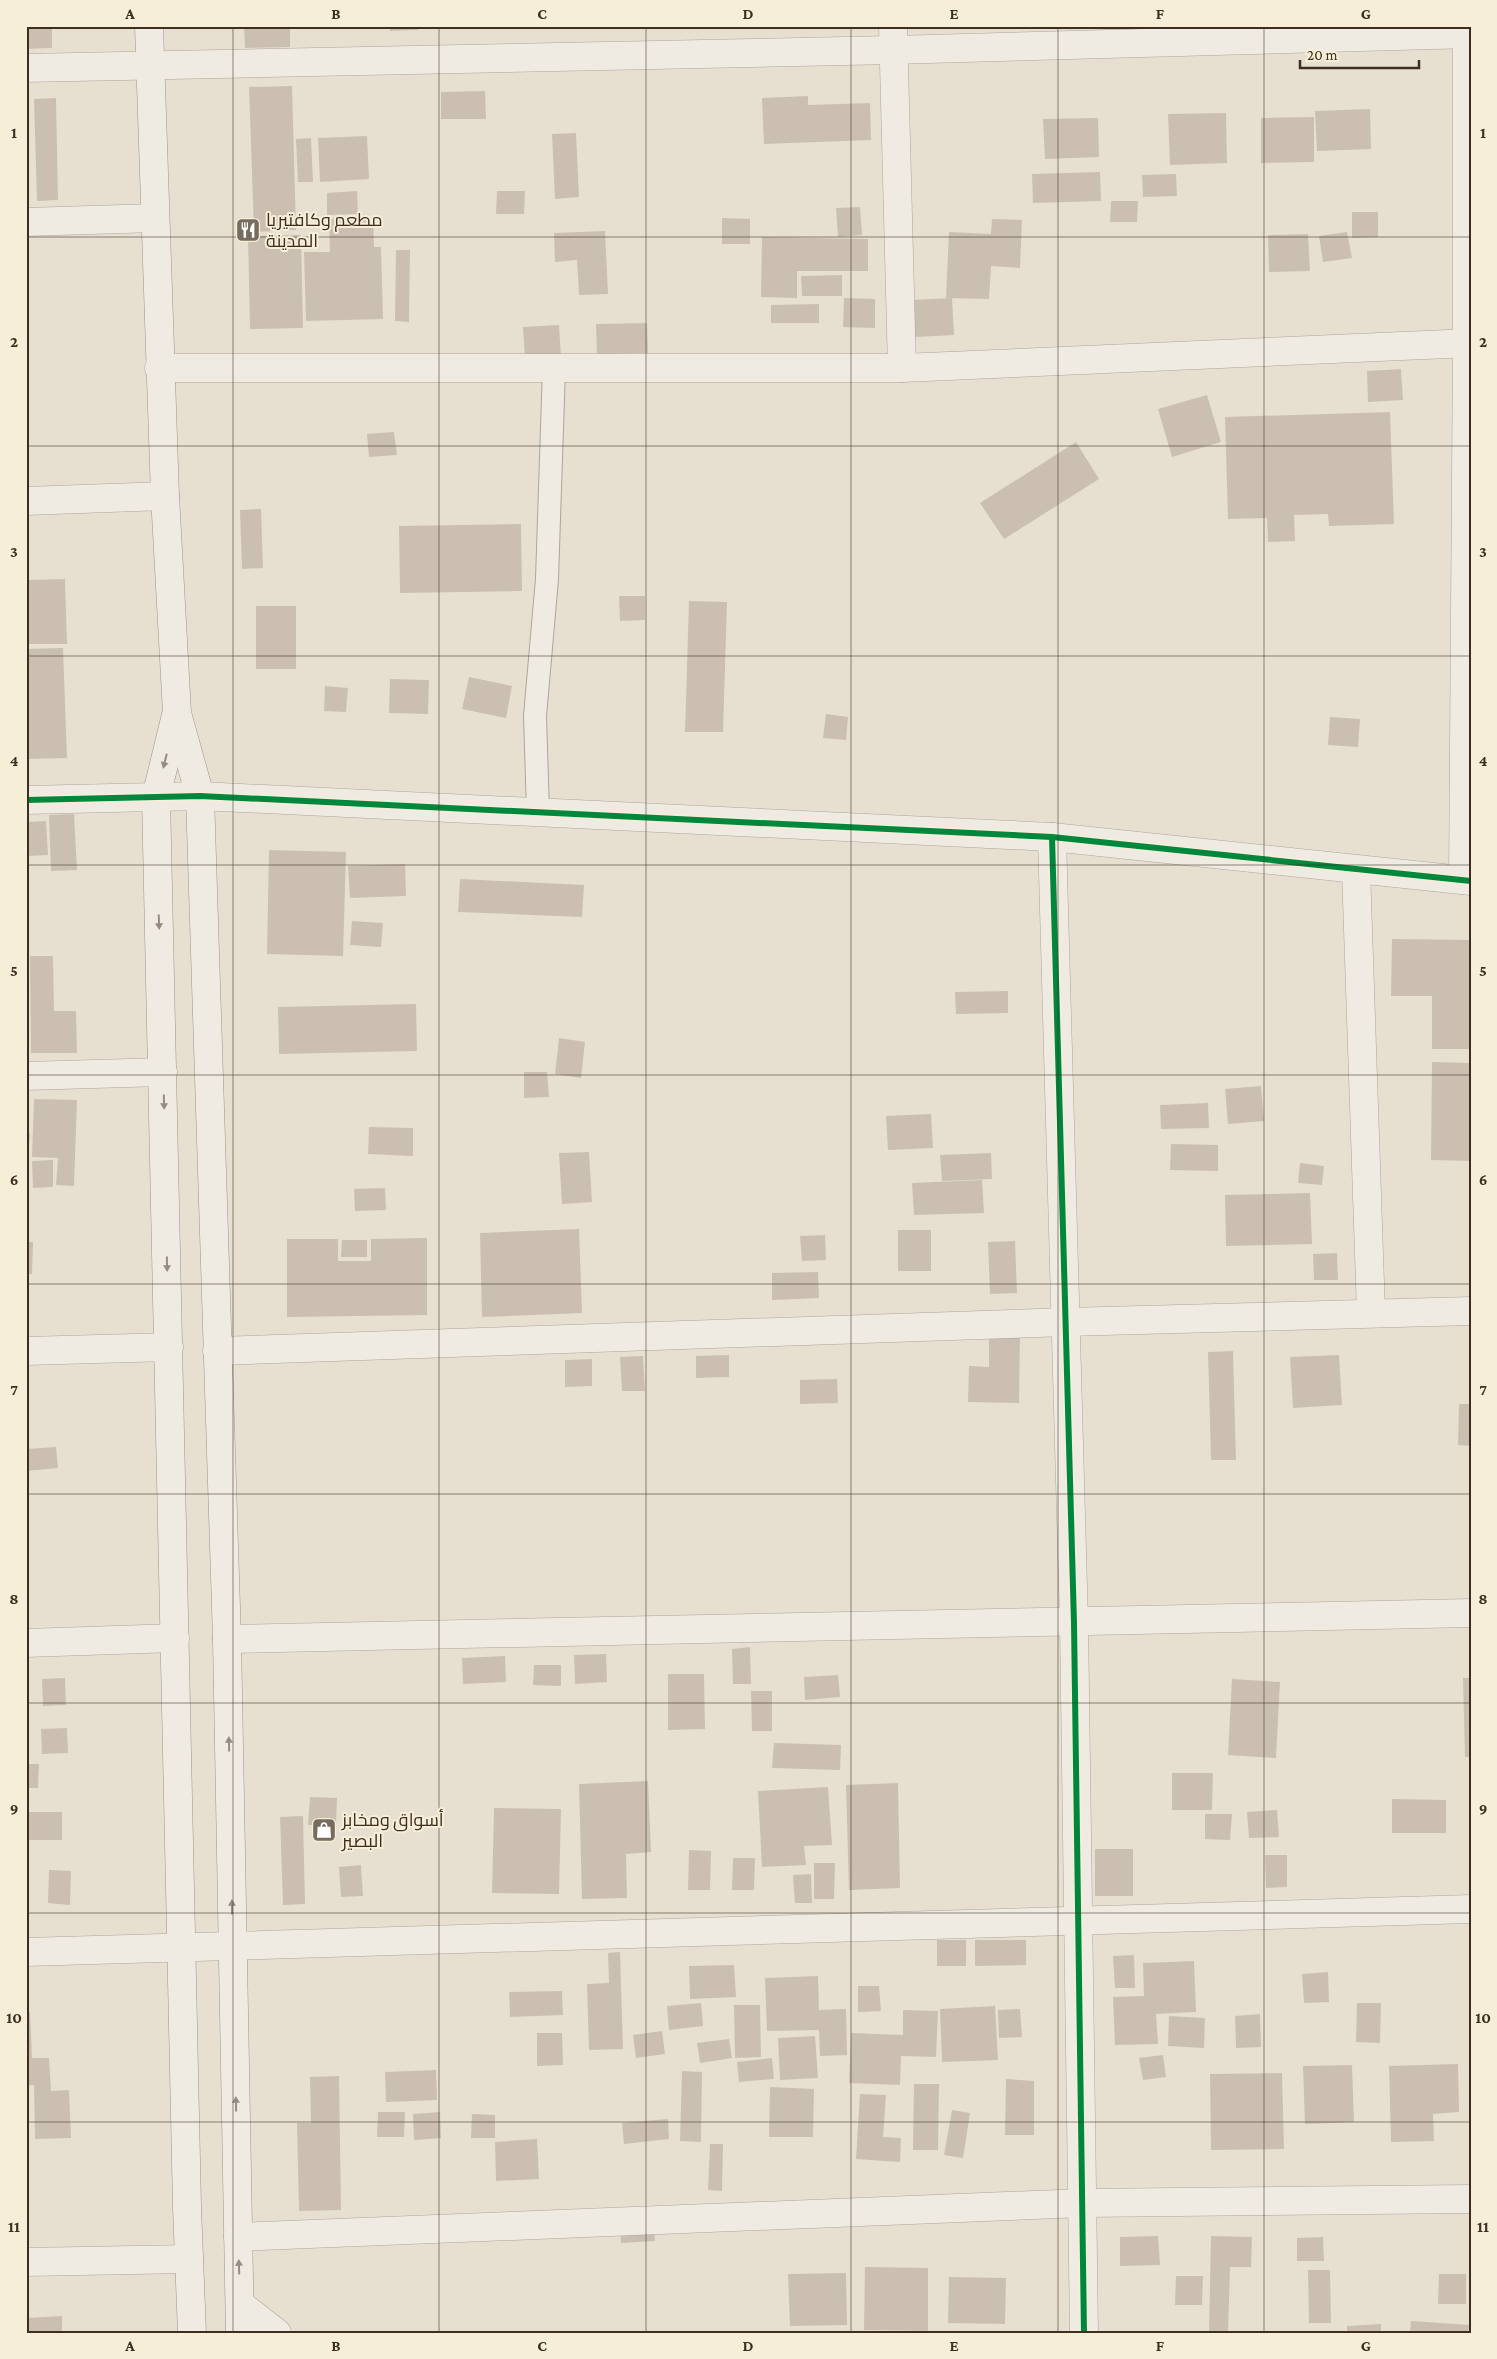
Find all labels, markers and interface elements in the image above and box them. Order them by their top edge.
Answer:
text: A [124,5,135,22]
text: B [331,5,341,22]
text: C [537,5,547,22]
text: D [742,5,754,22]
text: E [949,5,959,22]
text: F [1156,5,1165,22]
text: G [1361,5,1371,22]
scale bar [1300,38,1418,70]
text: 20 m [1307,47,1338,63]
text: 1 [11,124,17,141]
text: 1 [1480,124,1486,141]
place label: مطعم وكافتيريا المدينة [266,210,383,251]
restaurant icon: مطعم وكافتيريا المدينة [235,217,261,243]
text: 2 [10,333,18,350]
text: 2 [1479,333,1487,350]
text: 3 [10,543,18,560]
text: 3 [1479,543,1487,560]
text: 4 [10,752,19,769]
text: 4 [1479,752,1488,769]
one-way arrow [161,753,169,768]
one-way arrow [155,914,163,930]
text: 5 [10,962,18,979]
text: 5 [1479,962,1487,979]
one-way arrow [160,1094,168,1110]
text: 6 [10,1171,18,1188]
text: 6 [1479,1171,1487,1188]
one-way arrow [163,1257,171,1273]
text: 7 [10,1381,18,1398]
text: 7 [1479,1381,1487,1398]
text: 8 [9,1590,19,1607]
text: 8 [1478,1590,1488,1607]
one-way arrow [225,1736,233,1752]
text: 9 [10,1800,18,1817]
text: 9 [1479,1800,1487,1817]
place label: أسواق ومخابز البصير [341,1809,444,1852]
shop icon: أسواق ومخابز البصير [311,1817,337,1843]
one-way arrow [228,1898,236,1914]
text: 10 [6,2009,22,2026]
text: 10 [1475,2009,1491,2026]
one-way arrow [232,2096,240,2112]
text: 11 [8,2218,20,2235]
text: 11 [1477,2218,1489,2235]
one-way arrow [234,2258,242,2274]
text: A [124,2337,135,2354]
text: B [331,2337,341,2354]
text: C [537,2337,547,2354]
text: D [742,2337,754,2354]
text: E [949,2337,959,2354]
text: F [1156,2337,1165,2354]
text: G [1361,2337,1371,2354]

